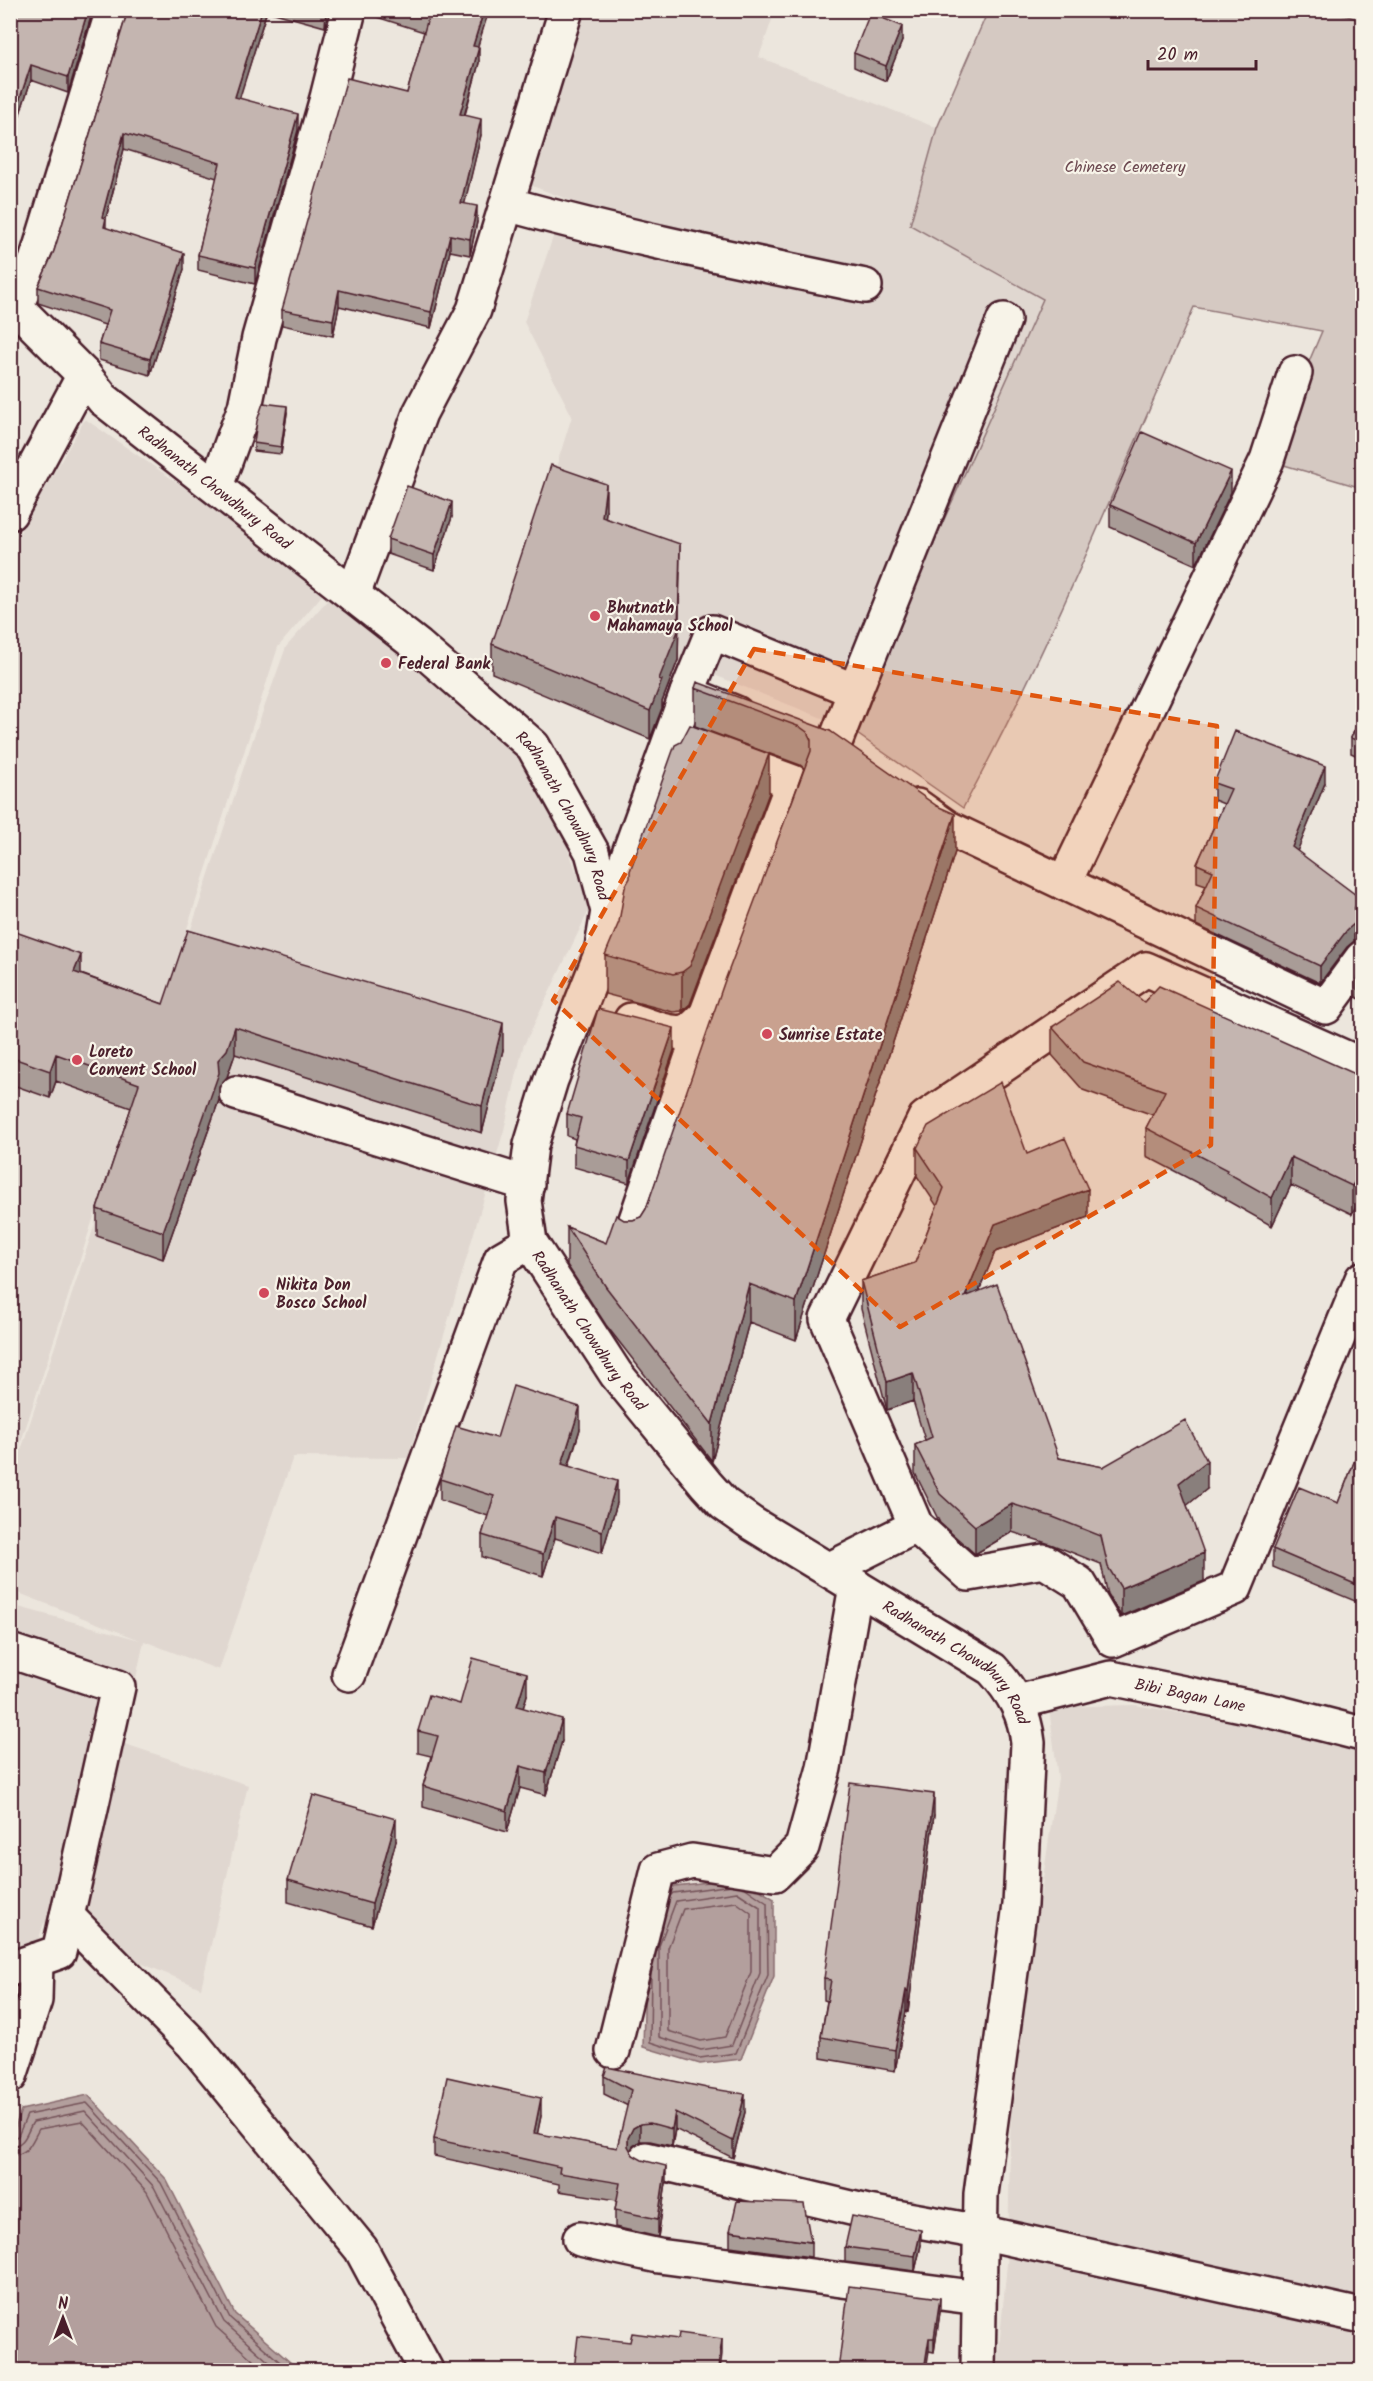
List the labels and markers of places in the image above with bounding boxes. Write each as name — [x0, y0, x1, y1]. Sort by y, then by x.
place label: Bhutnath Mahamaya School — [607, 596, 734, 639]
marker: Bhutnath Mahamaya School — [588, 609, 602, 623]
place label: Federal Bank — [398, 652, 491, 677]
marker: Federal Bank — [379, 656, 393, 670]
place label: Sunrise Estate — [779, 1023, 883, 1048]
marker: Sunrise Estate — [760, 1027, 774, 1041]
place label: Loreto Convent School — [89, 1040, 197, 1083]
marker: Loreto Convent School — [70, 1053, 84, 1067]
place label: Nikita Don Bosco School — [276, 1273, 367, 1316]
marker: Nikita Don Bosco School — [257, 1286, 271, 1300]

